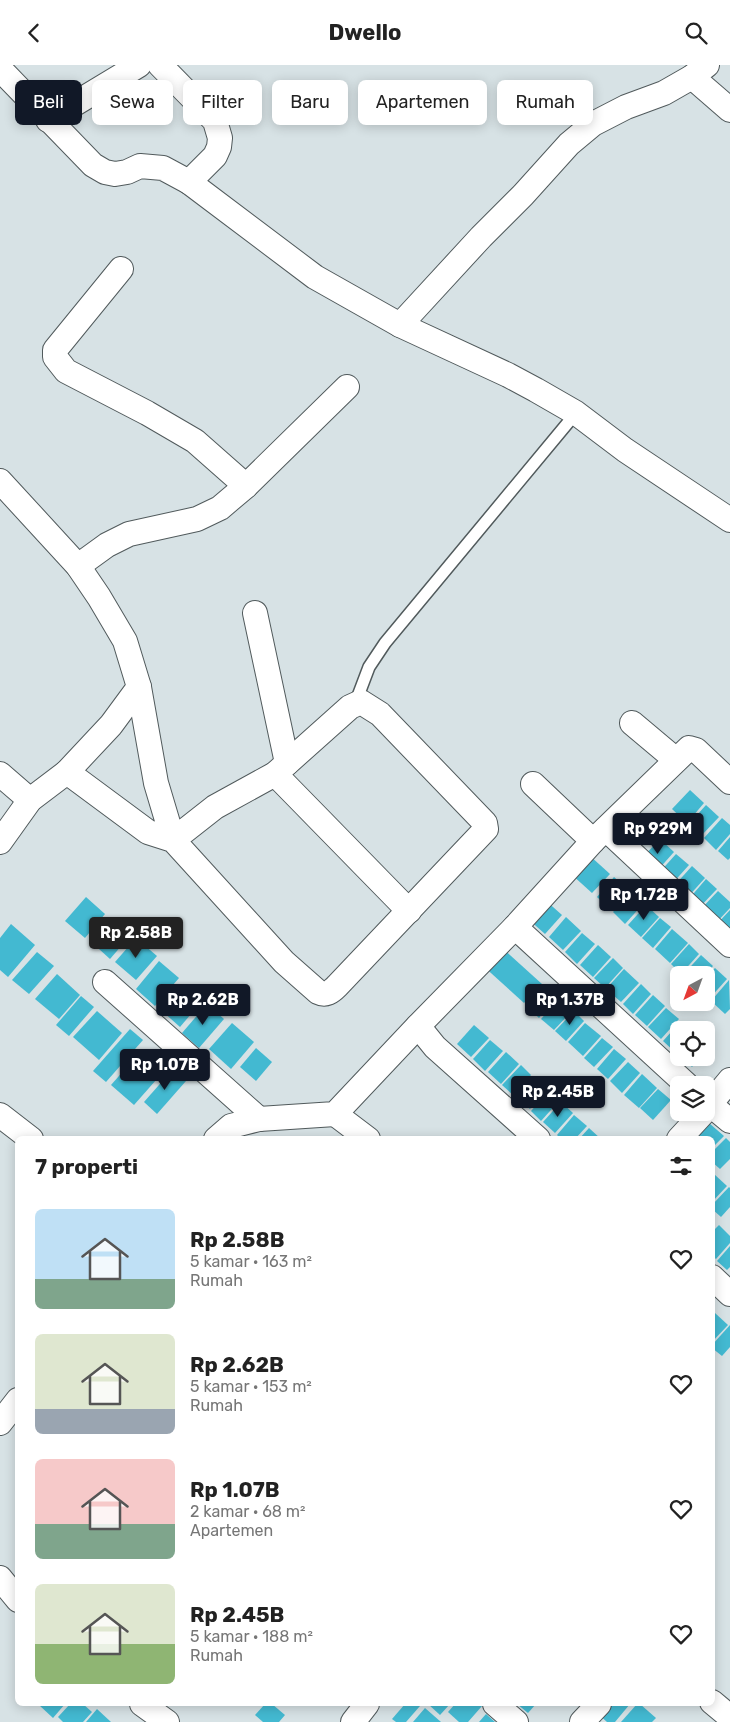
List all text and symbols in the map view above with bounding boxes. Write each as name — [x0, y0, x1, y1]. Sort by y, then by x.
icon: back — [20, 19, 48, 47]
text: Dwello — [329, 19, 401, 46]
icon: search — [682, 19, 710, 47]
chip: Beli — [15, 80, 82, 125]
chip: Sewa — [92, 80, 173, 125]
chip: Filter — [183, 80, 262, 125]
chip: Baru — [272, 80, 348, 125]
chip: Apartemen — [358, 80, 487, 125]
chip: Rumah — [497, 80, 593, 125]
pin: Rp 929M — [612, 813, 704, 855]
text: Rp 929M — [624, 819, 692, 838]
pin: Rp 1.72B — [592, 879, 696, 921]
text: Rp 1.72B — [610, 885, 678, 904]
pin: Rp 2.58B — [84, 917, 188, 959]
text: Rp 2.58B — [100, 923, 172, 942]
north arrow — [670, 966, 715, 1011]
map controls — [670, 966, 715, 1121]
pin: Rp 2.62B — [151, 983, 255, 1026]
pin: Rp 1.37B — [518, 983, 622, 1026]
text: Rp 2.62B — [167, 990, 239, 1009]
text: Rp 1.37B — [536, 990, 604, 1009]
button: locate — [670, 1021, 715, 1066]
pin: Rp 1.07B — [113, 1049, 217, 1091]
text: Rp 1.07B — [131, 1055, 199, 1074]
pin: Rp 2.45B — [506, 1075, 610, 1118]
button: layers — [670, 1076, 715, 1121]
text: Rp 2.45B — [522, 1082, 594, 1101]
icon: filters — [667, 1152, 695, 1180]
text: 7 properti — [35, 1154, 138, 1179]
text: Rp 2.58B — [190, 1227, 284, 1252]
icon: home — [75, 1229, 135, 1289]
icon: heart — [667, 1245, 695, 1273]
text: 5 kamar · 163 m² — [190, 1252, 312, 1271]
text: Rumah — [190, 1271, 243, 1290]
text: Rp 2.62B — [190, 1352, 284, 1377]
icon: home — [75, 1354, 135, 1414]
icon: heart — [667, 1370, 695, 1398]
text: 5 kamar · 153 m² — [190, 1377, 312, 1396]
text: Rumah — [190, 1396, 243, 1415]
text: Rp 1.07B — [190, 1477, 280, 1502]
icon: home — [75, 1479, 135, 1539]
icon: heart — [667, 1495, 695, 1523]
text: 2 kamar · 68 m² — [190, 1502, 306, 1521]
text: Apartemen — [190, 1521, 273, 1540]
text: Rp 2.45B — [190, 1602, 284, 1627]
icon: home — [75, 1604, 135, 1664]
icon: heart — [667, 1620, 695, 1648]
text: 5 kamar · 188 m² — [190, 1627, 313, 1646]
text: Rumah — [190, 1646, 243, 1665]

